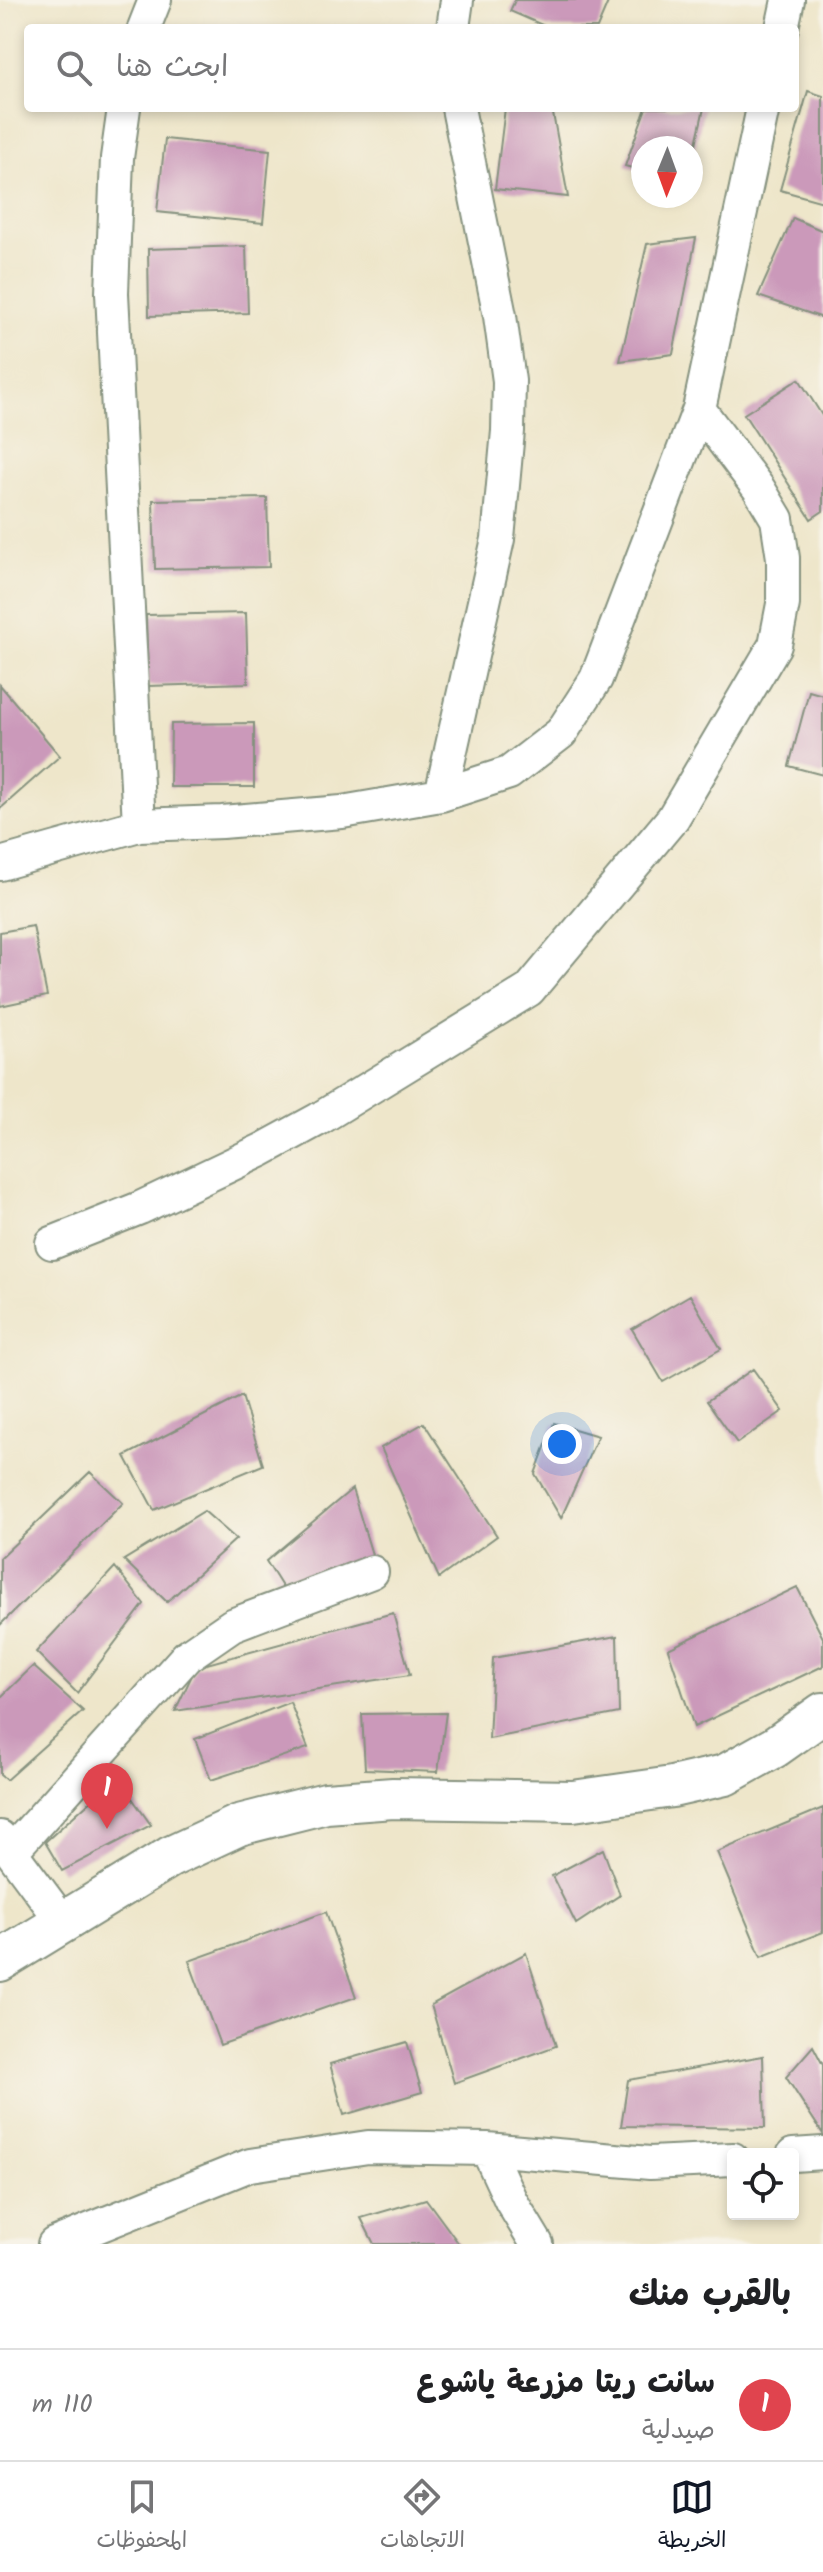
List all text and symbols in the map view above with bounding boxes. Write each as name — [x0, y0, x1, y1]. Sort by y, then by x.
search box — [24, 24, 799, 112]
text: ابحث هنا — [116, 44, 228, 92]
icon: search — [52, 46, 96, 90]
north arrow — [631, 136, 703, 208]
your location — [542, 1424, 582, 1464]
pin: 1 — [81, 1763, 133, 1829]
map controls — [727, 2148, 799, 2220]
button: locate — [727, 2148, 799, 2220]
text: بالقرب منك — [629, 2269, 791, 2323]
text: سانت ريتا مزرعة ياشوع — [417, 2360, 715, 2408]
text: 110 m — [32, 2384, 92, 2426]
text: 1 — [761, 2384, 769, 2426]
text: صيدلية — [642, 2410, 715, 2452]
tab: المحفوظات — [96, 2475, 187, 2559]
tab: الاتجاهات — [380, 2475, 465, 2559]
tab: الخريطة — [658, 2475, 727, 2559]

